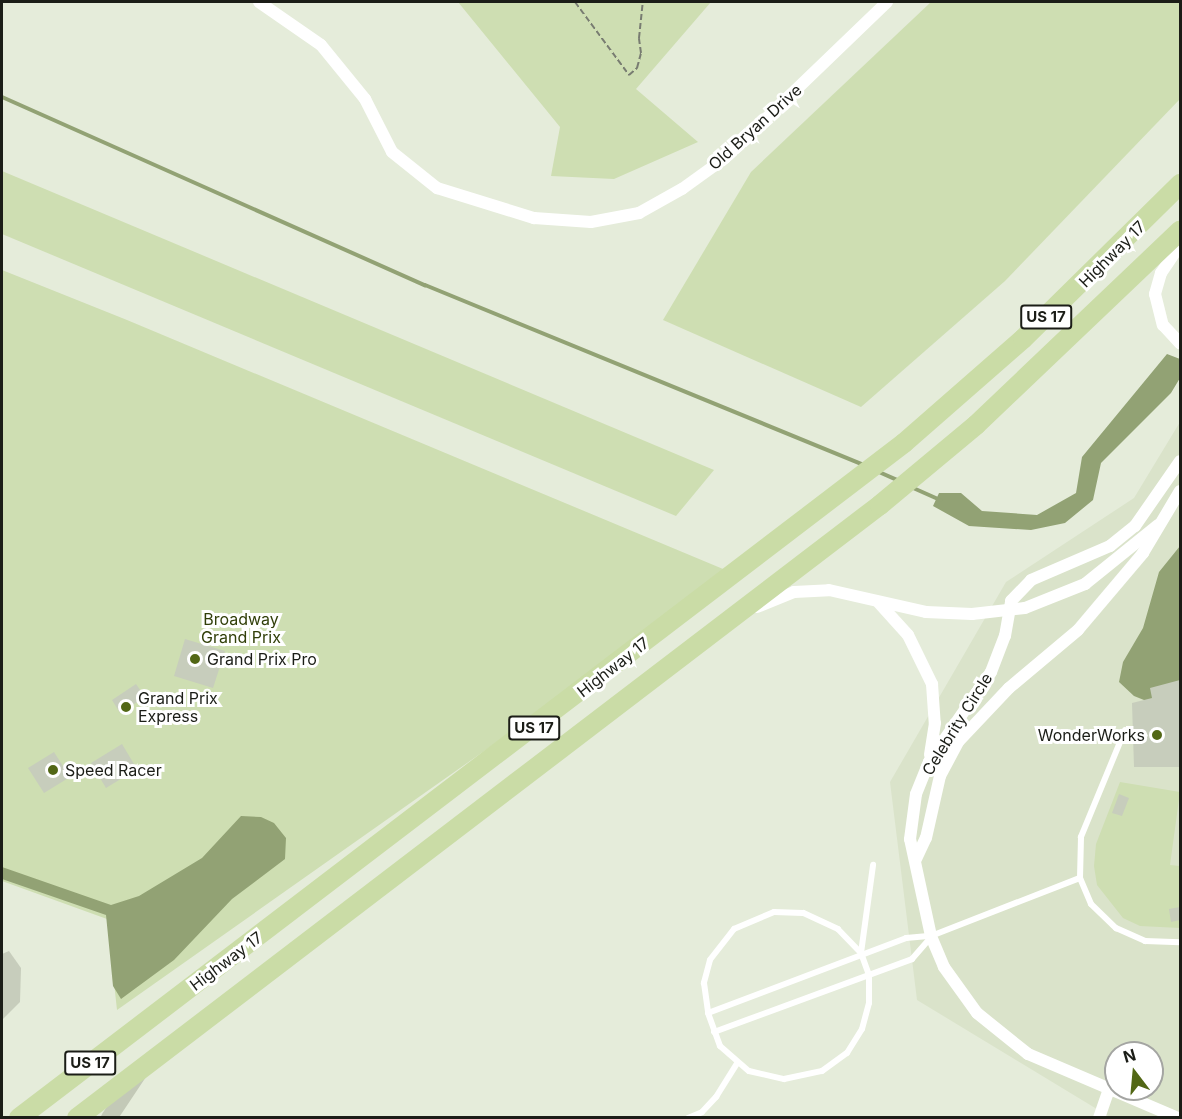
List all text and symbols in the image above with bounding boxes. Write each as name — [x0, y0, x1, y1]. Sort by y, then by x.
street label: Old Bryan Drive — [704, 80, 806, 174]
street label: Highway 17 — [1075, 217, 1149, 291]
road number: US 17 — [1019, 305, 1073, 329]
park label: Broadway Grand Prix — [201, 609, 281, 647]
street label: Highway 17 — [573, 633, 653, 701]
place label: Grand Prix Pro — [207, 649, 317, 669]
marker: Grand Prix Pro — [188, 652, 202, 666]
street label: Celebrity Circle — [918, 669, 996, 779]
place label: Grand Prix Express — [138, 688, 218, 726]
marker: Grand Prix Express — [119, 700, 133, 714]
road number: US 17 — [507, 716, 561, 740]
place label: WonderWorks — [1038, 725, 1145, 745]
marker: WonderWorks — [1150, 728, 1164, 742]
place label: Speed Racer — [65, 760, 162, 780]
marker: Speed Racer — [46, 763, 60, 777]
street label: Highway 17 — [186, 927, 266, 995]
north arrow — [1104, 1041, 1164, 1101]
text: N — [1121, 1044, 1138, 1067]
road number: US 17 — [63, 1051, 117, 1075]

